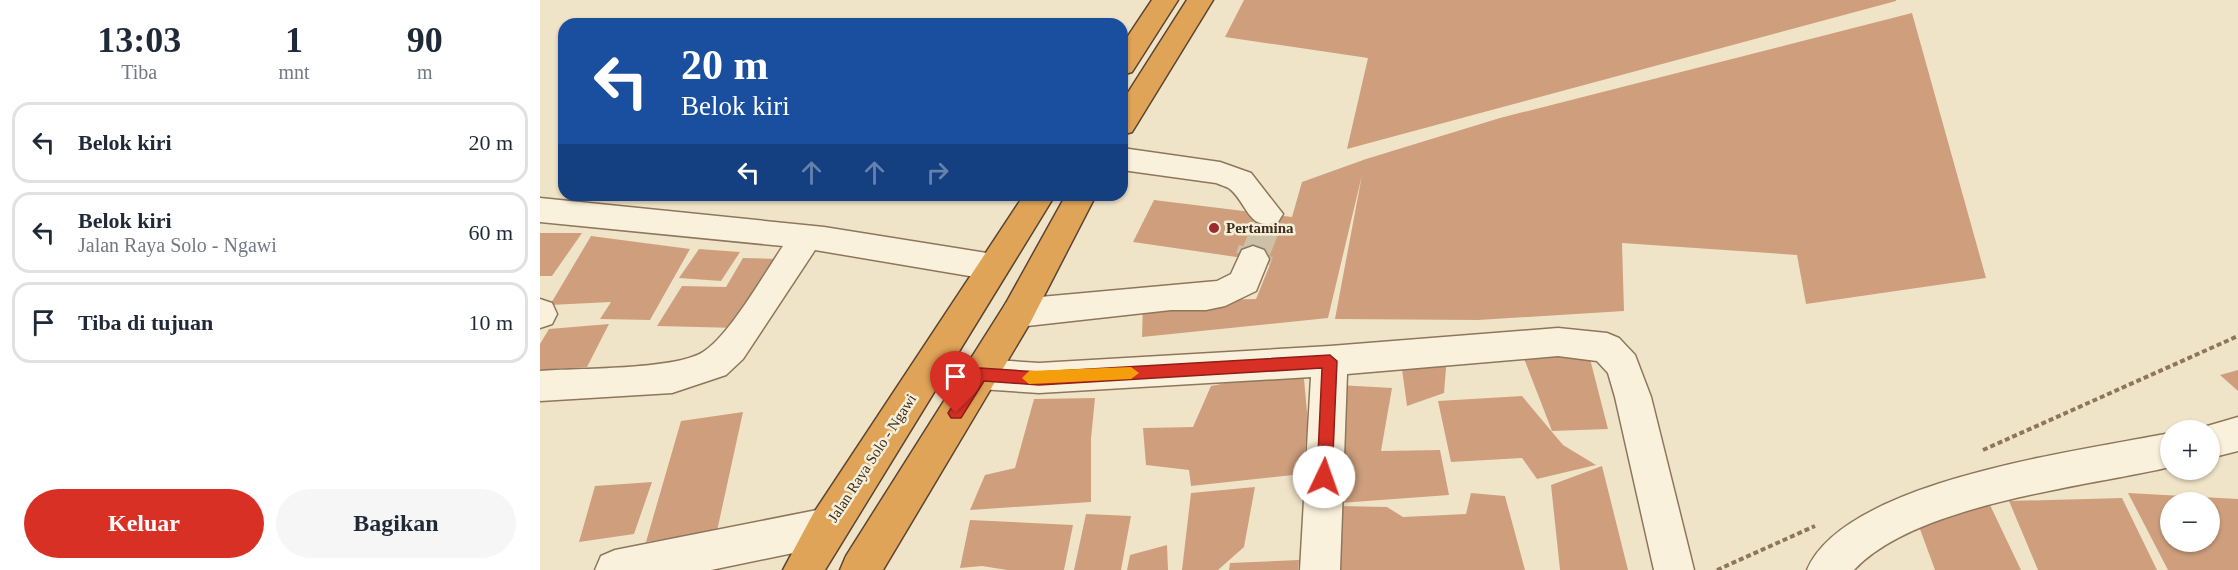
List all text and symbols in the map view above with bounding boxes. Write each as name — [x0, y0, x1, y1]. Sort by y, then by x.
text: 13:03 — [97, 20, 181, 60]
text: 1 — [285, 20, 303, 60]
text: 90 — [407, 20, 443, 60]
icon: left — [582, 42, 660, 120]
text: 20 m — [681, 42, 769, 88]
text: Tiba — [121, 61, 157, 83]
text: mnt — [278, 61, 310, 83]
text: m — [417, 61, 433, 83]
text: Belok kiri — [681, 91, 790, 121]
icon: left — [27, 126, 60, 159]
text: Belok kiri — [78, 130, 172, 155]
text: 20 m — [468, 130, 513, 155]
icon: left — [732, 156, 765, 189]
icon: ahead — [795, 156, 828, 189]
icon: ahead — [858, 156, 891, 189]
icon: right — [921, 156, 954, 189]
text: Belok kiri — [78, 208, 172, 233]
icon: left — [27, 216, 60, 249]
text: 60 m — [468, 220, 513, 245]
place label: Pertamina — [1226, 220, 1294, 236]
marker: Pertamina — [1207, 221, 1221, 235]
text: Jalan Raya Solo - Ngawi — [78, 234, 277, 256]
icon: arrive — [27, 306, 60, 339]
text: Tiba di tujuan — [78, 310, 213, 335]
text: 10 m — [468, 310, 513, 335]
pin — [930, 351, 981, 413]
icon: arrive — [939, 360, 972, 393]
street label: Jalan Raya Solo - Ngawi — [825, 391, 919, 525]
map controls — [2160, 420, 2220, 552]
button: + — [2160, 420, 2220, 480]
position arrow — [1292, 445, 1356, 509]
button: Keluar — [24, 489, 264, 558]
button: Bagikan — [276, 489, 516, 558]
button: − — [2160, 492, 2220, 552]

